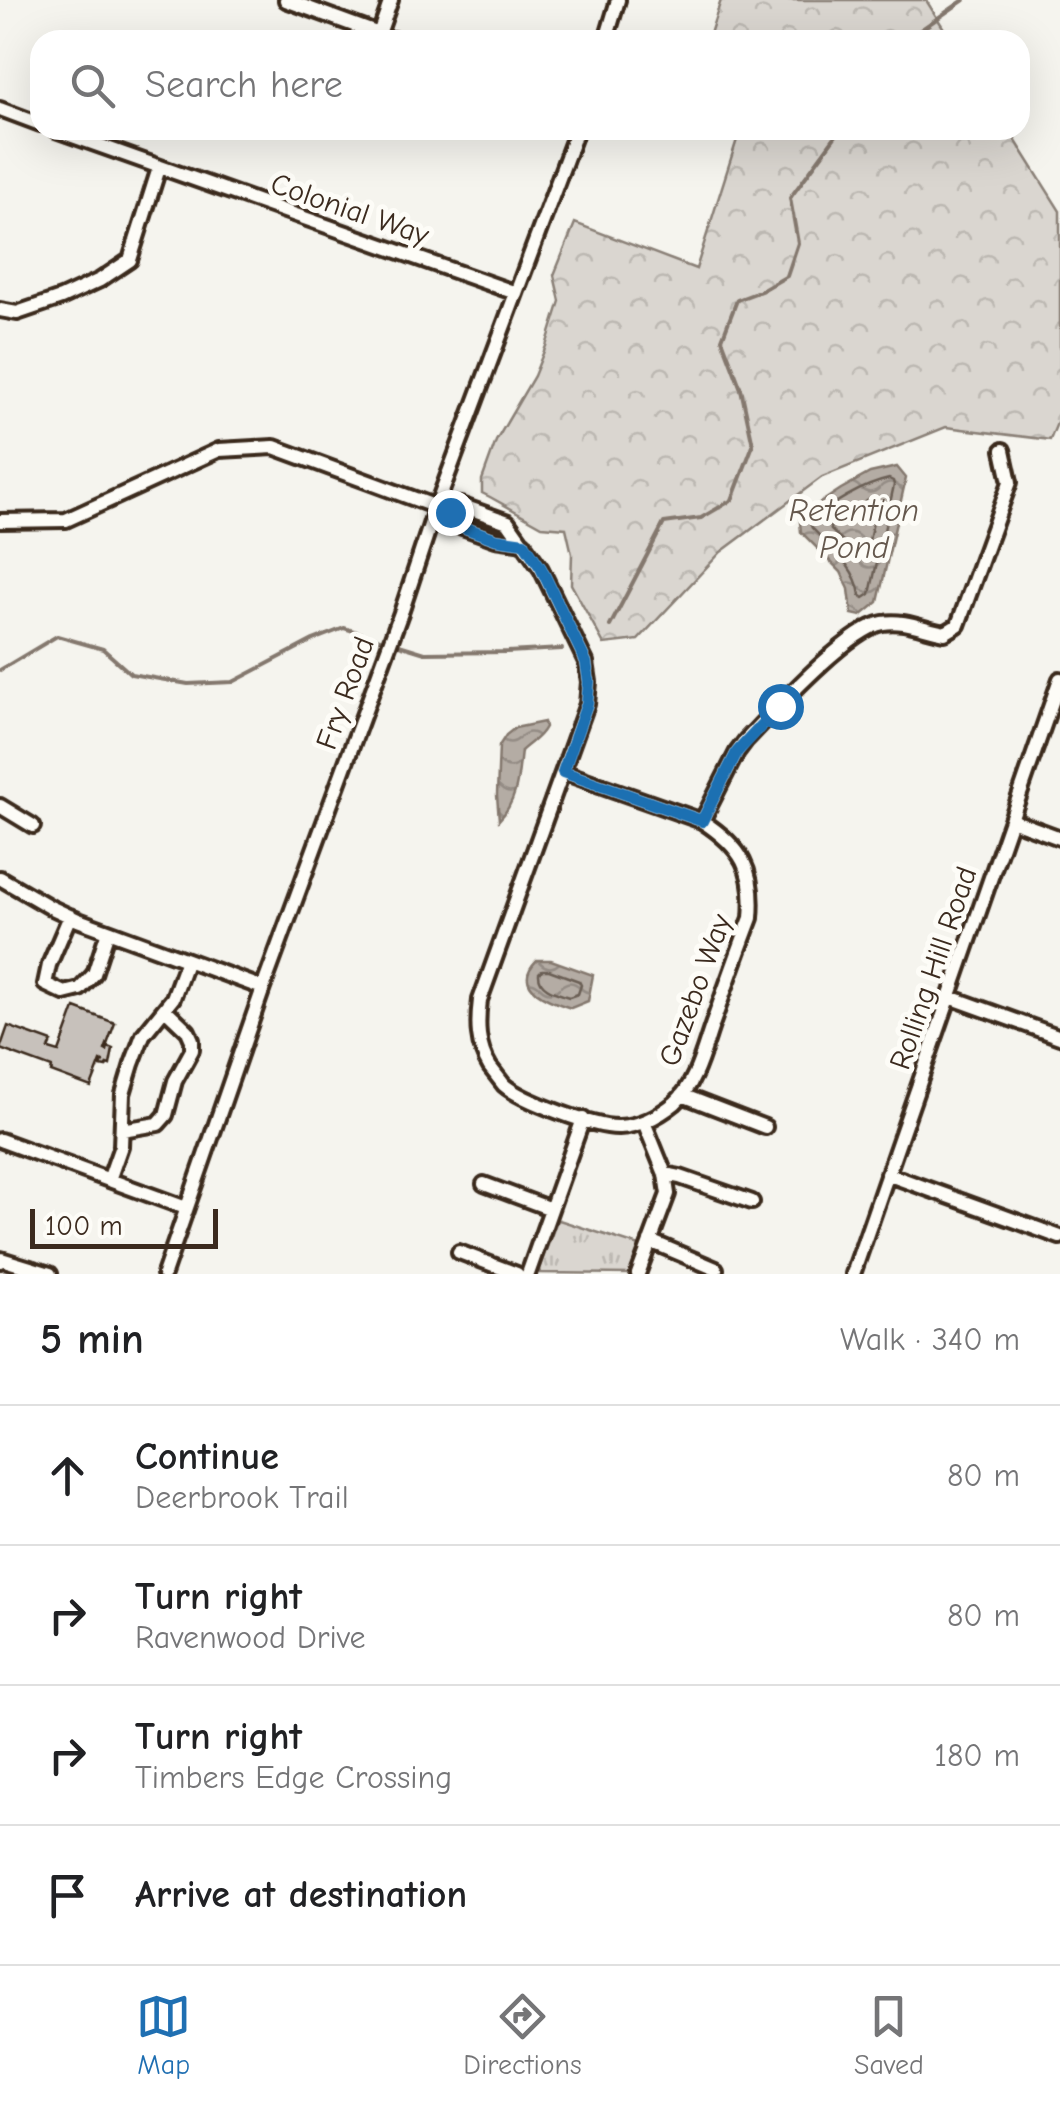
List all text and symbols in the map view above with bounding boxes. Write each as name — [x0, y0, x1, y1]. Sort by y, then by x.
search box — [30, 30, 1030, 140]
icon: search — [65, 58, 120, 113]
text: Search here — [145, 63, 343, 107]
street label: Colonial Way — [266, 166, 434, 253]
route end — [428, 490, 474, 536]
water label: Retention Pond — [789, 492, 919, 566]
street label: Fry Road — [309, 632, 382, 754]
route start — [758, 684, 804, 730]
street label: Rolling Hill Road — [882, 862, 985, 1074]
street label: Gazebo Way — [652, 909, 739, 1071]
scale bar — [30, 1204, 218, 1248]
text: 100 m — [45, 1210, 123, 1242]
text: 5 min — [40, 1315, 144, 1364]
text: Walk · 340 m — [840, 1321, 1020, 1358]
text: Continue — [135, 1435, 279, 1479]
icon: ahead — [40, 1448, 95, 1503]
text: 80 m — [947, 1457, 1020, 1494]
text: Deerbrook Trail — [135, 1479, 349, 1516]
text: Turn right — [135, 1575, 302, 1619]
icon: right — [40, 1588, 95, 1643]
text: 80 m — [947, 1597, 1020, 1634]
text: Ravenwood Drive — [135, 1619, 366, 1656]
text: Turn right — [135, 1715, 302, 1759]
icon: right — [40, 1728, 95, 1783]
text: 180 m — [934, 1737, 1020, 1774]
text: Timbers Edge Crossing — [135, 1759, 452, 1796]
icon: arrive — [40, 1868, 95, 1923]
text: Arrive at destination — [135, 1873, 467, 1917]
tab: Map — [136, 1989, 191, 2081]
tab: Directions — [463, 1989, 582, 2081]
tab: Saved — [854, 1989, 924, 2081]

